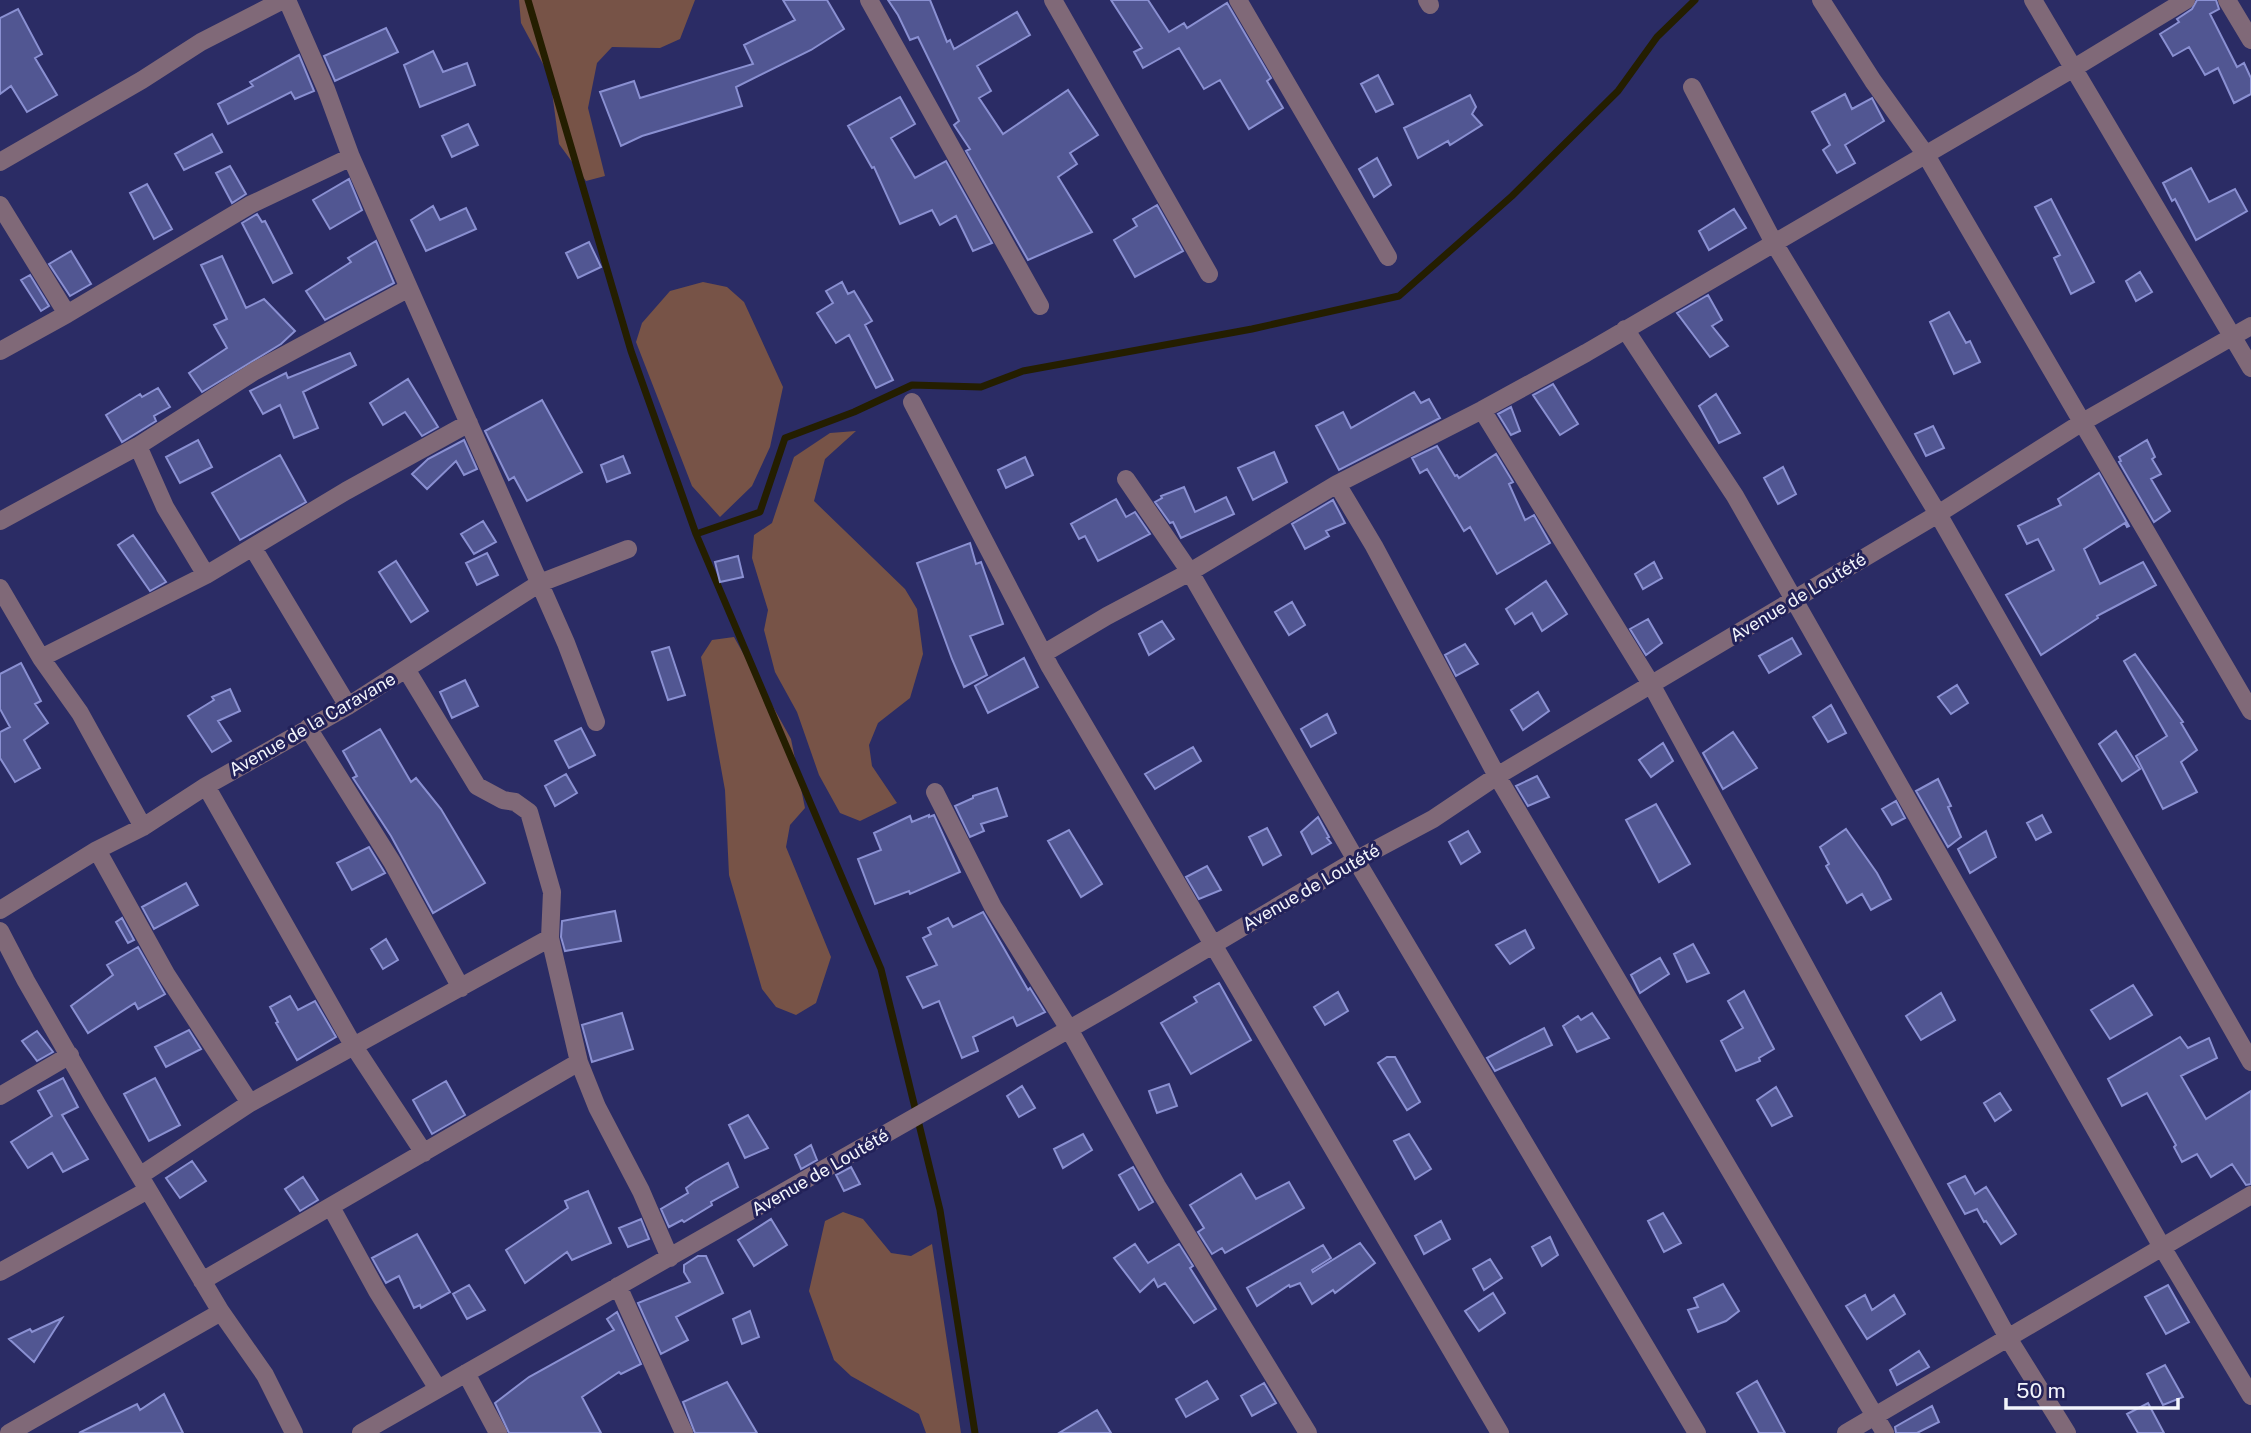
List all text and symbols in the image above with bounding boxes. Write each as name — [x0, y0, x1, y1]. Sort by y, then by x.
street label: Avenue de Loutété — [1726, 548, 1870, 646]
street label: Avenue de la Caravane — [225, 668, 399, 780]
street label: Avenue de Loutété — [1239, 839, 1383, 935]
street label: Avenue de Loutété — [748, 1124, 892, 1220]
scale bar — [2006, 1366, 2178, 1410]
text: 50 m — [2016, 1378, 2066, 1403]

